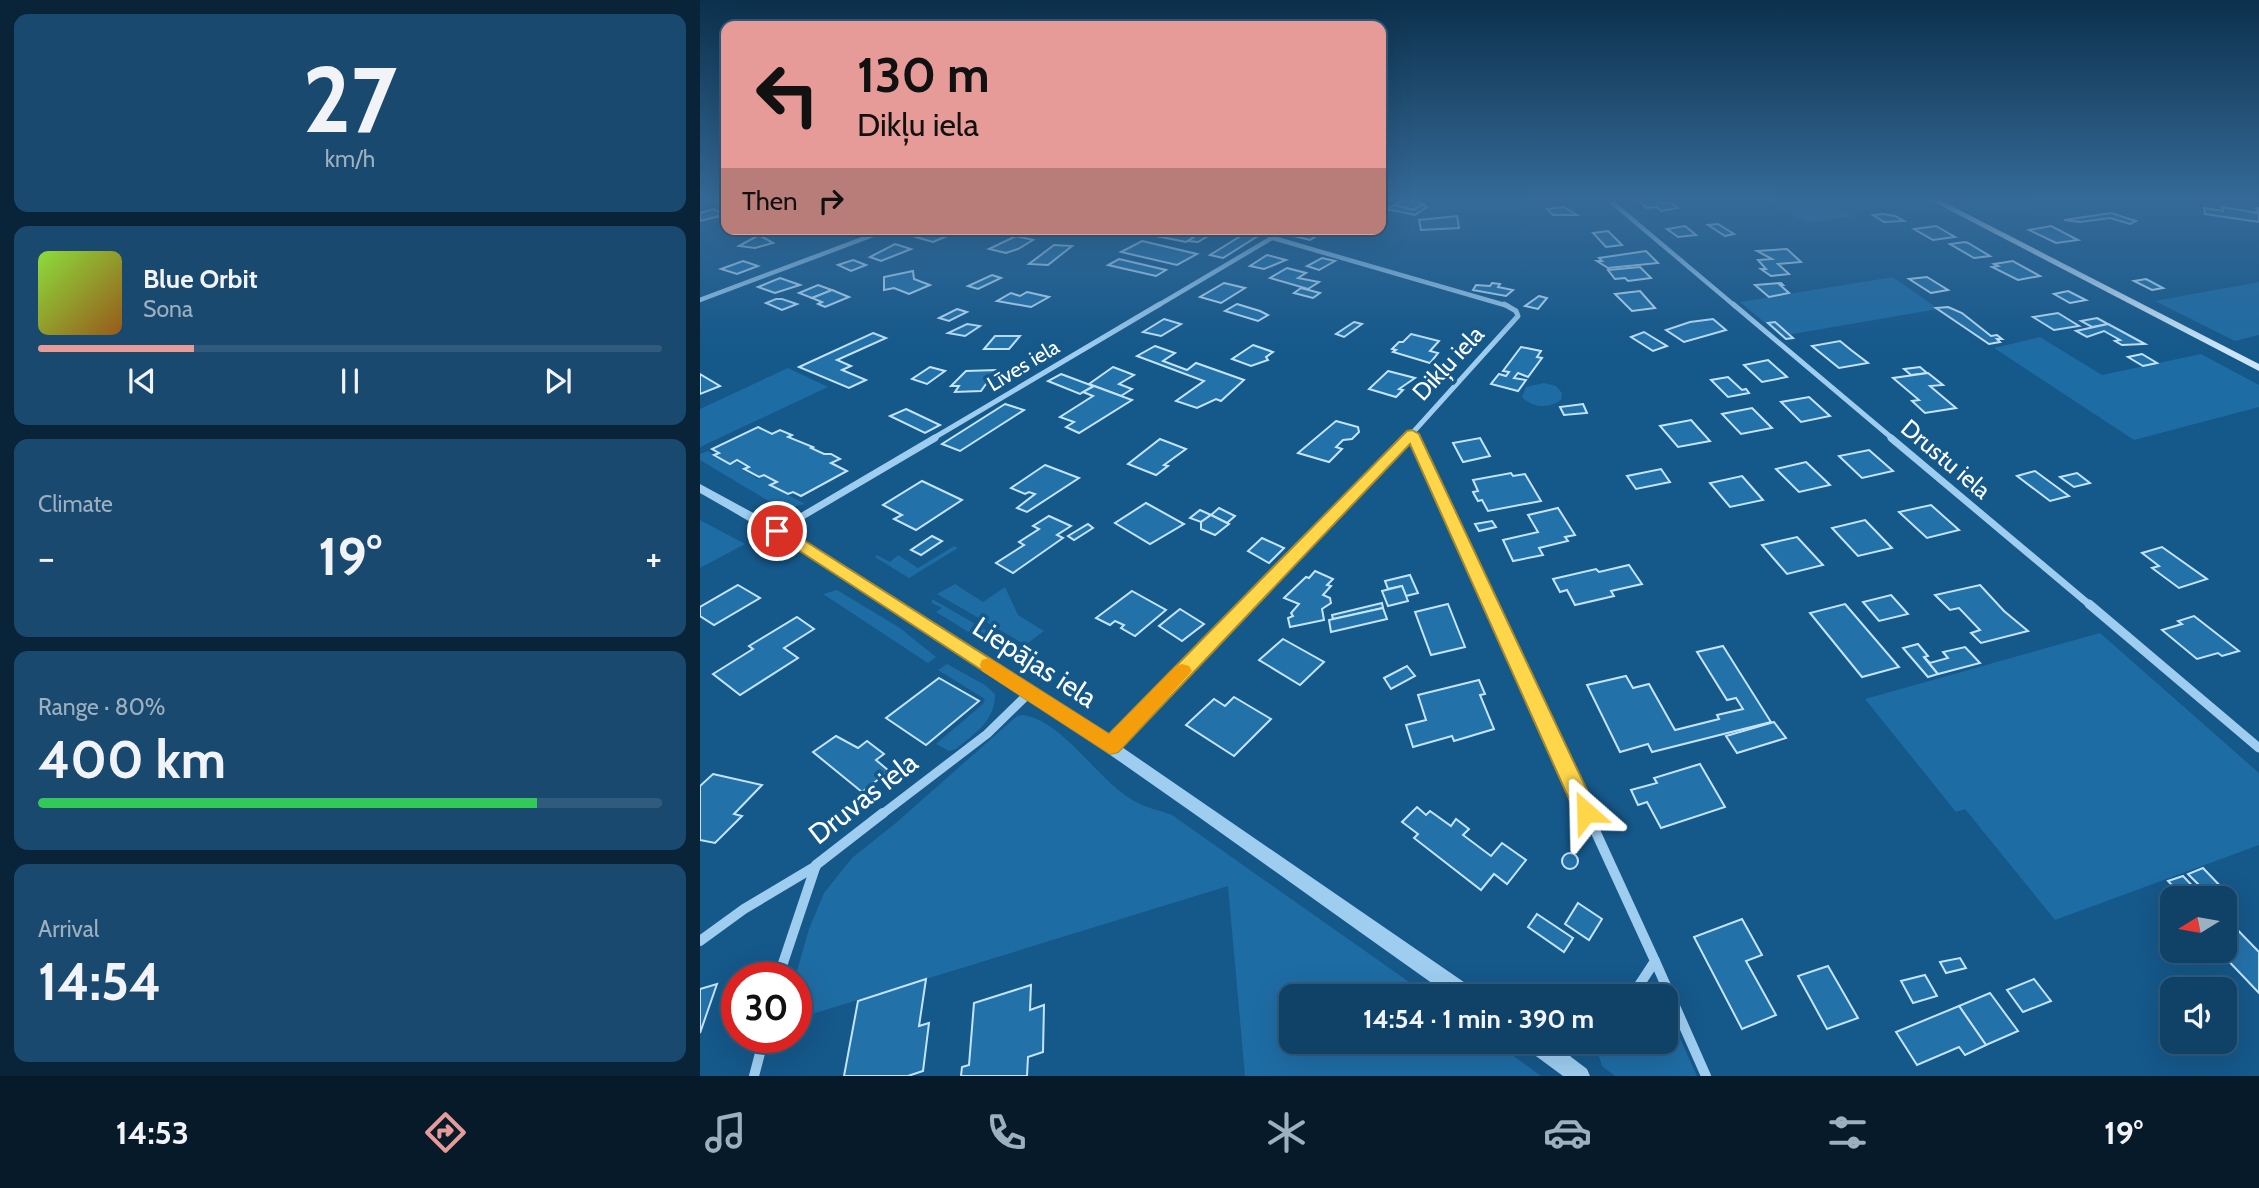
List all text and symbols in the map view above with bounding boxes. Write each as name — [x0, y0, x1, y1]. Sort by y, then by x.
text: 27 — [303, 44, 397, 155]
text: 130 m — [857, 45, 990, 104]
icon: left — [742, 49, 833, 140]
text: Dikļu iela — [857, 105, 979, 144]
text: km/h — [325, 145, 375, 173]
icon: right — [812, 182, 850, 220]
text: Then — [742, 185, 798, 217]
text: Blue Orbit — [143, 263, 258, 295]
text: Sona — [143, 295, 193, 323]
street label: Dikļu iela — [1406, 319, 1491, 407]
street label: Līves iela — [982, 334, 1064, 396]
icon: previous — [123, 362, 161, 400]
icon: pause — [331, 362, 369, 400]
icon: next — [539, 362, 577, 400]
street label: Drustu iela — [1895, 413, 1997, 505]
text: Climate — [38, 490, 113, 518]
pin — [747, 501, 807, 561]
icon: arrive — [758, 512, 796, 550]
text: 19° — [318, 525, 382, 588]
text: − — [38, 534, 55, 581]
text: + — [645, 534, 662, 581]
street label: Liepājas iela — [967, 609, 1104, 715]
text: Range · 80% — [38, 693, 165, 721]
text: 400 km — [38, 728, 226, 791]
street label: Druvas iela — [802, 745, 925, 851]
position arrow — [1549, 775, 1623, 849]
north arrow — [2160, 886, 2236, 962]
map controls — [2160, 886, 2237, 1054]
text: Arrival — [38, 915, 99, 943]
text: 14:54 — [38, 950, 161, 1013]
speed limit sign: 30 — [721, 962, 812, 1053]
button: sound — [2160, 977, 2237, 1054]
text: 14:54 · 1 min · 390 m — [1363, 1003, 1594, 1035]
icon: directions — [421, 1108, 470, 1157]
icon: music — [701, 1108, 750, 1157]
icon: phone — [982, 1108, 1031, 1157]
icon: climate — [1262, 1108, 1311, 1157]
icon: car — [1543, 1108, 1592, 1157]
icon: filters — [1823, 1108, 1872, 1157]
text: 14:53 — [116, 1113, 189, 1152]
text: 19° — [2104, 1113, 2143, 1152]

